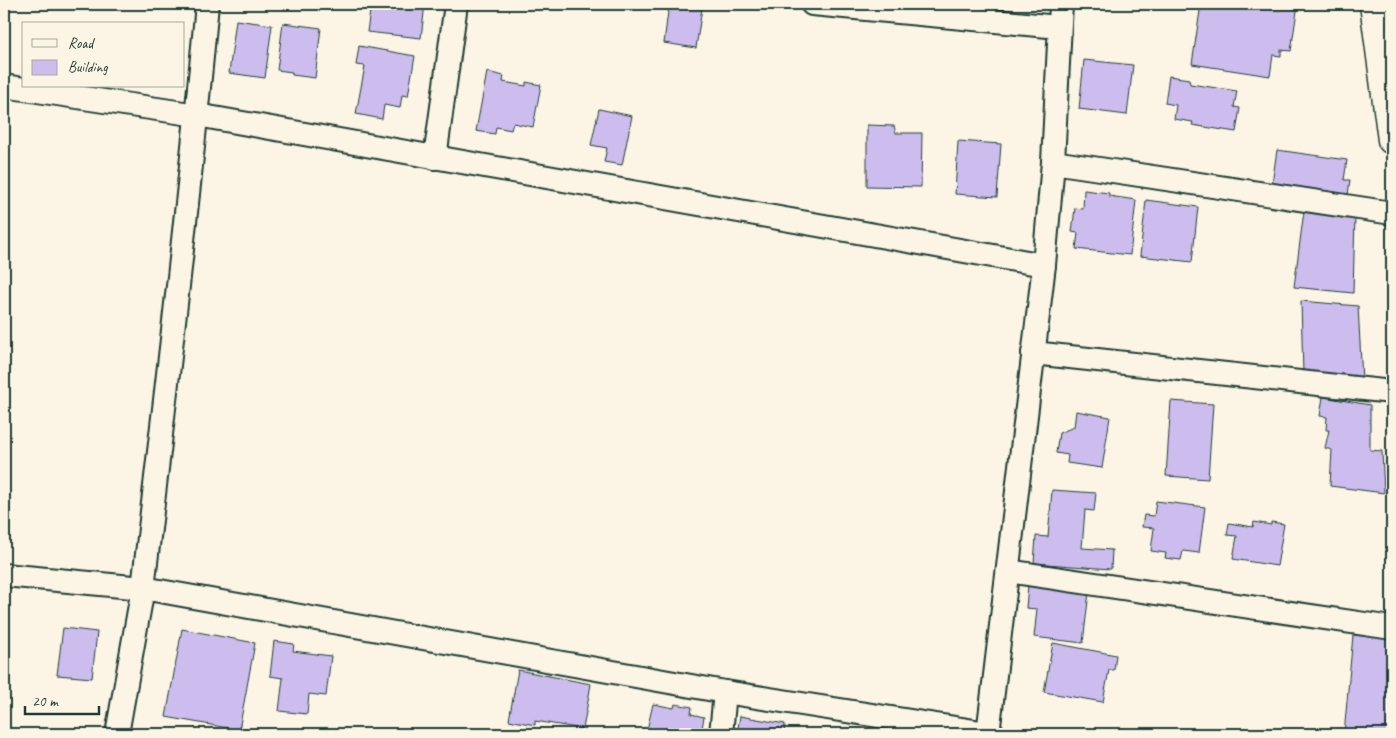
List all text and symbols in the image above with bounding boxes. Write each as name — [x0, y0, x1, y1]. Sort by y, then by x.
legend — [22, 22, 185, 88]
text: Road — [68, 34, 95, 53]
text: Building — [68, 58, 108, 77]
scale bar — [25, 683, 99, 715]
text: 20 m — [32, 692, 59, 711]

